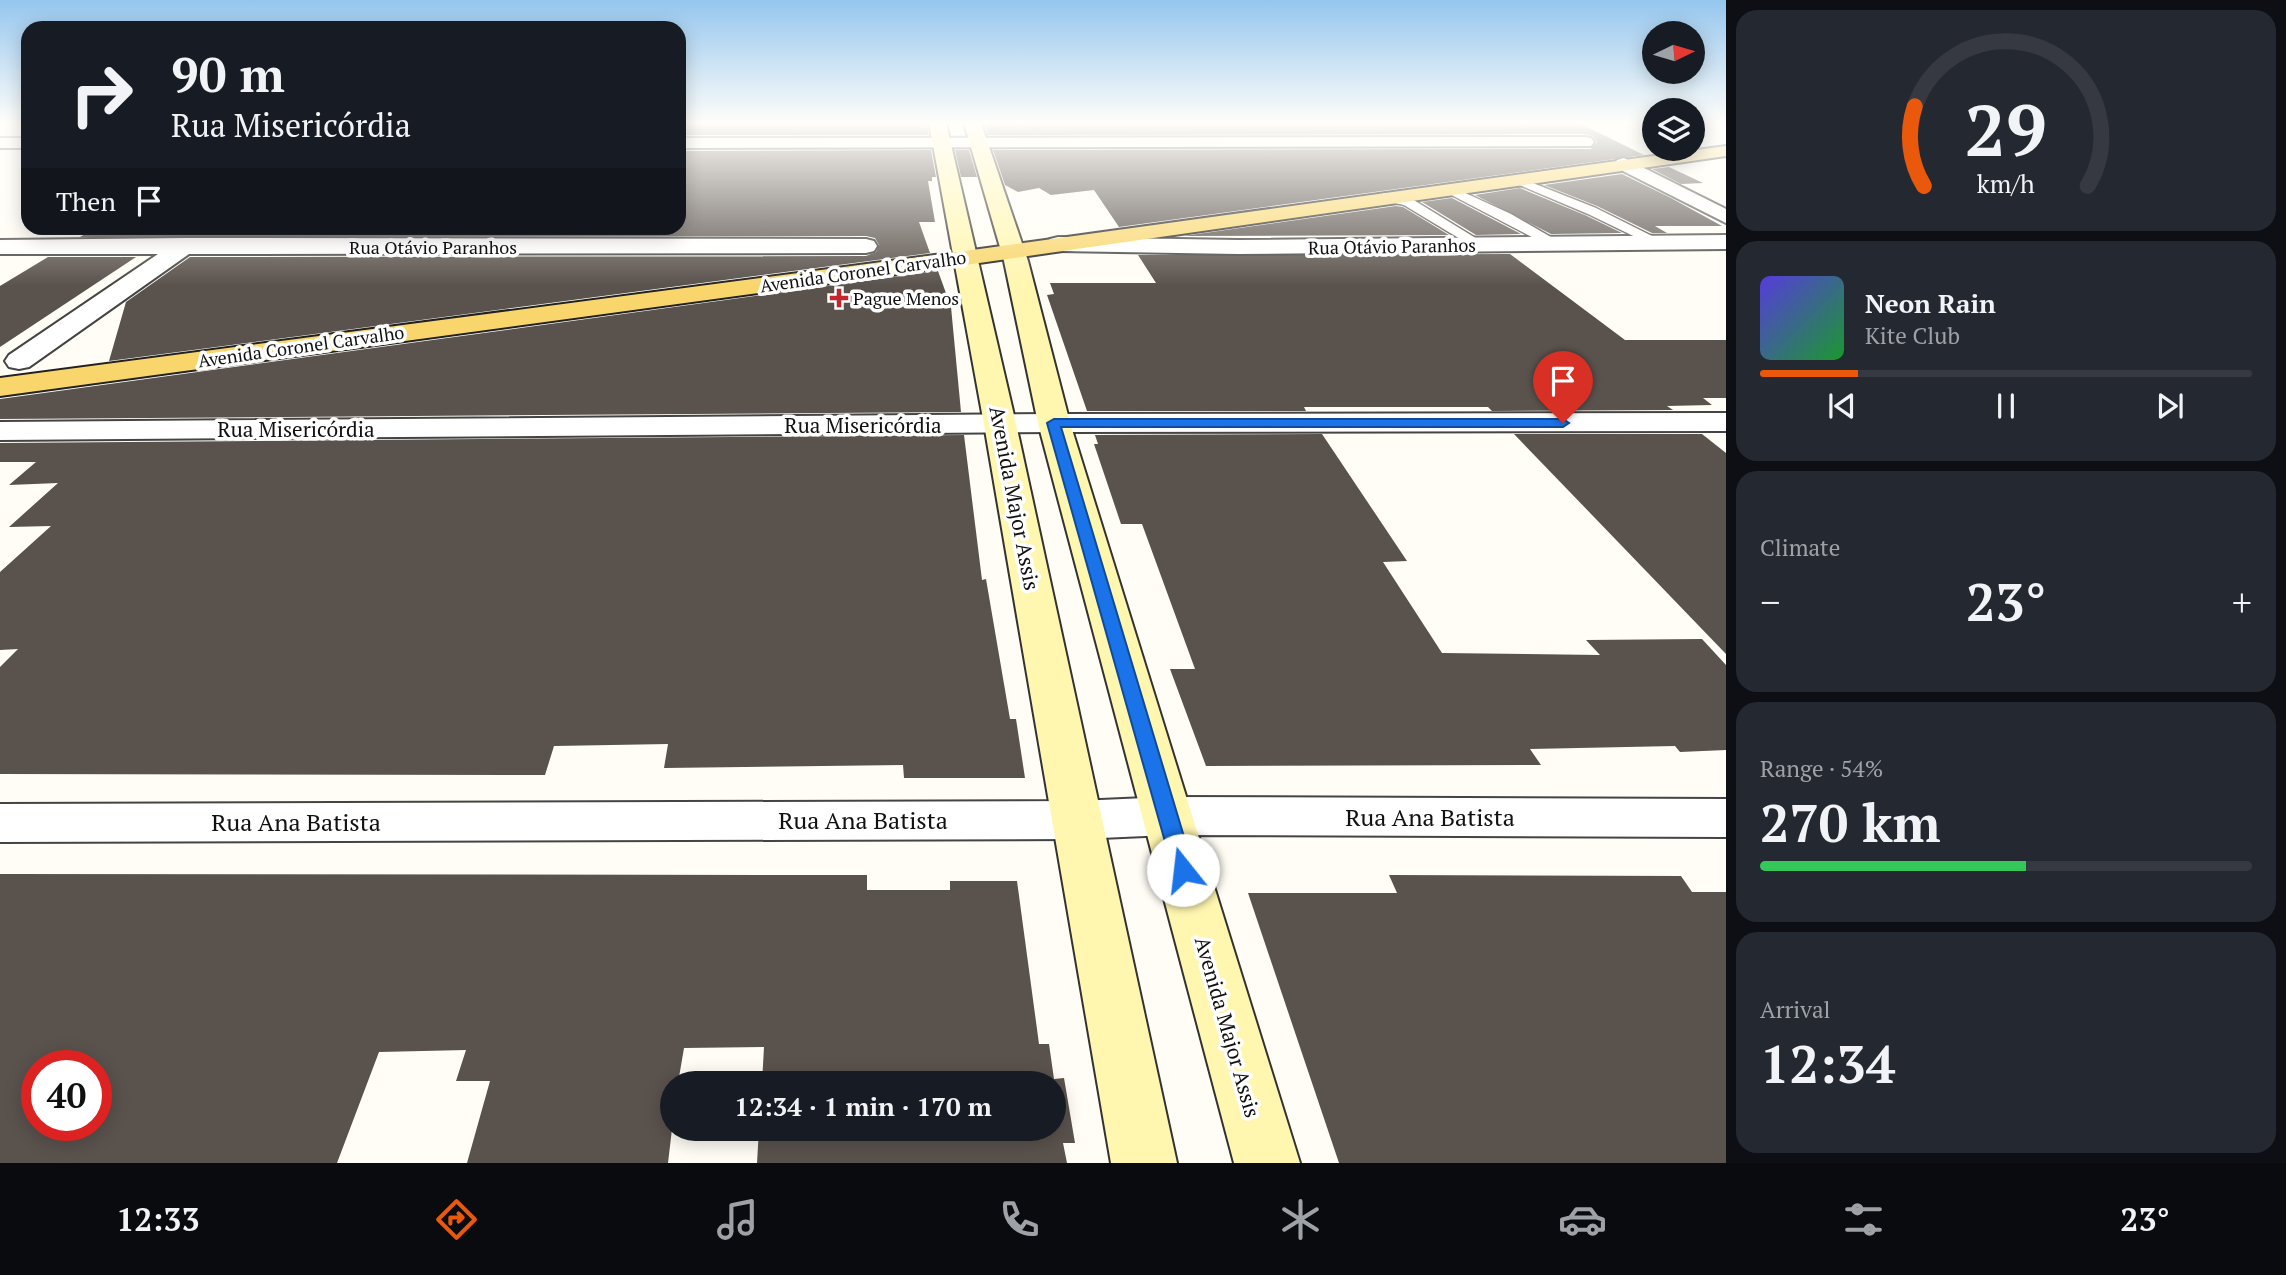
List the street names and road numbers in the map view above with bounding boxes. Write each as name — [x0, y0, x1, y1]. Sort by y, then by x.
street label: Rua Otávio Paranhos — [1308, 233, 1476, 259]
street label: Rua Otávio Paranhos — [349, 235, 517, 259]
street label: Avenida Coronel Carvalho — [758, 245, 968, 297]
street label: Avenida Coronel Carvalho — [196, 320, 406, 372]
street label: Avenida Major Assis — [983, 404, 1047, 592]
street label: Rua Misericórdia — [784, 411, 942, 439]
street label: Rua Misericórdia — [217, 415, 375, 443]
street label: Rua Ana Batista — [1345, 801, 1515, 833]
street label: Rua Ana Batista — [778, 804, 948, 836]
street label: Rua Ana Batista — [211, 806, 381, 838]
street label: Avenida Major Assis — [1189, 933, 1267, 1121]

